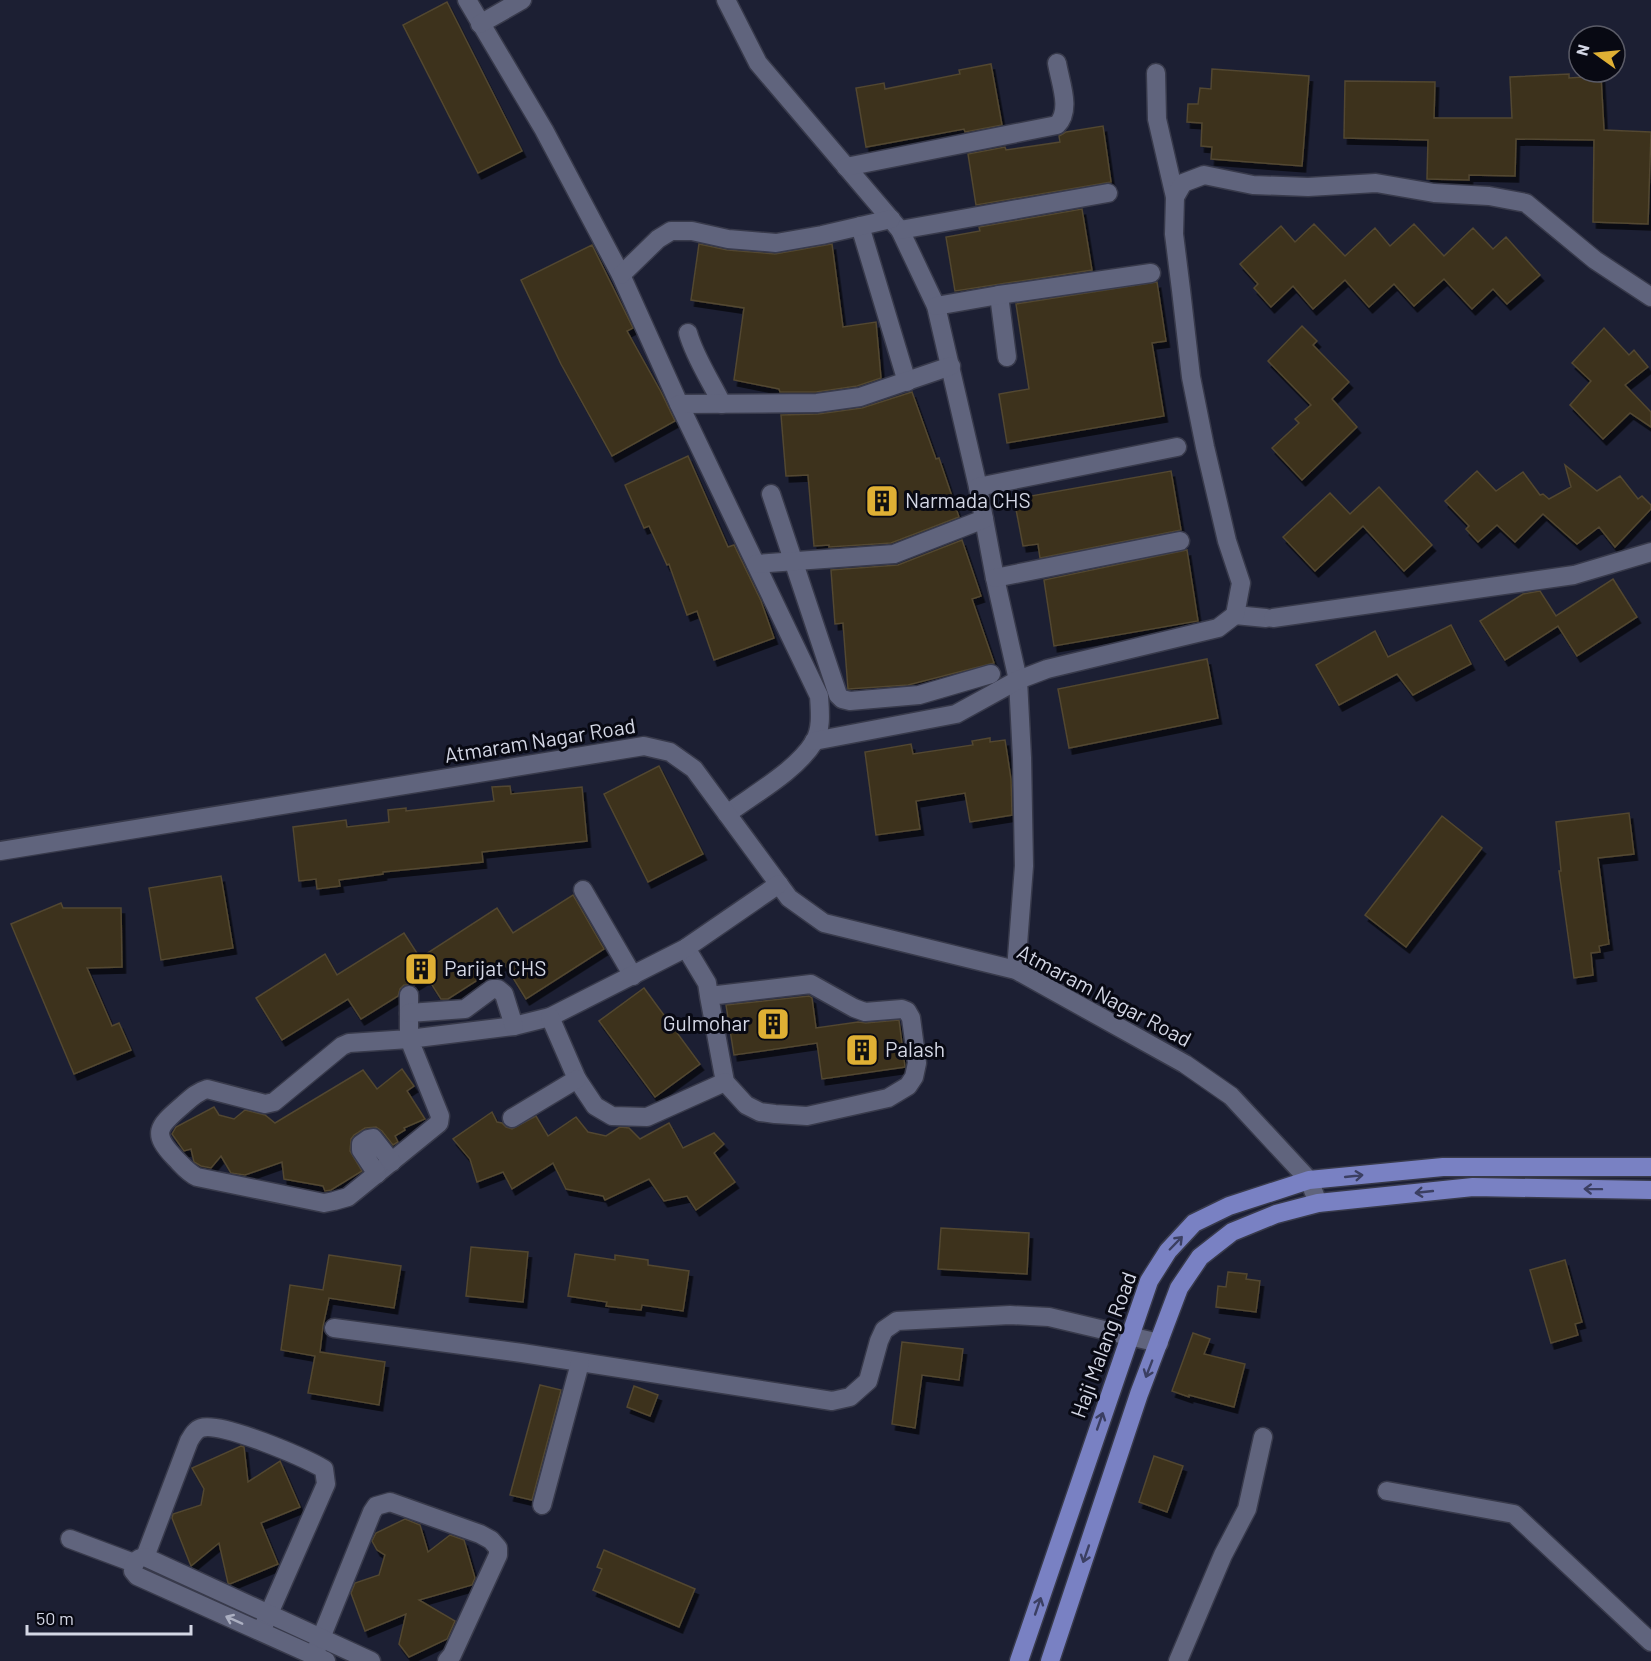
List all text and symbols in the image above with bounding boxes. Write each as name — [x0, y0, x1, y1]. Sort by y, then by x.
north arrow — [1567, 24, 1627, 84]
text: N — [1571, 42, 1593, 58]
building icon: Narmada CHS — [864, 483, 900, 519]
place label: Narmada CHS — [905, 487, 1031, 512]
street label: Atmaram Nagar Road — [442, 712, 637, 767]
street label: Atmaram Nagar Road — [1013, 938, 1196, 1051]
building icon: Parijat CHS — [403, 951, 439, 987]
place label: Parijat CHS — [444, 955, 546, 980]
building icon: Gulmohar — [755, 1006, 791, 1042]
place label: Gulmohar — [663, 1010, 750, 1035]
building icon: Palash — [844, 1032, 880, 1068]
place label: Palash — [885, 1036, 945, 1061]
one-way arrow — [1344, 1170, 1364, 1181]
one-way arrow — [1583, 1183, 1603, 1195]
one-way arrow — [1415, 1187, 1435, 1198]
one-way arrow — [1168, 1235, 1183, 1250]
street label: Haji Malang Road — [1065, 1268, 1141, 1421]
one-way arrow — [1142, 1359, 1153, 1378]
one-way arrow — [1096, 1412, 1107, 1431]
one-way arrow — [1079, 1544, 1090, 1563]
one-way arrow — [1033, 1597, 1044, 1616]
scale bar — [27, 1598, 190, 1636]
text: 50 m — [36, 1607, 74, 1629]
one-way arrow — [226, 1614, 244, 1625]

